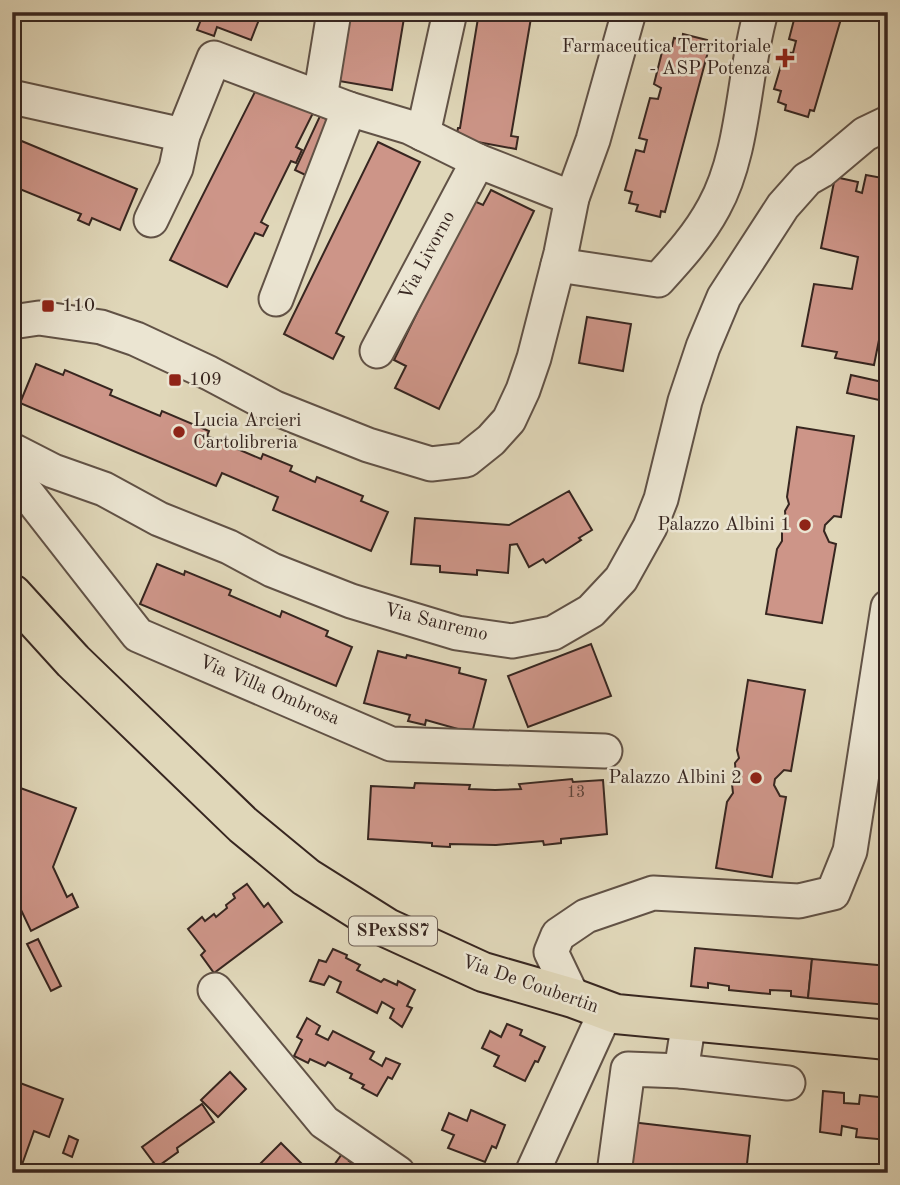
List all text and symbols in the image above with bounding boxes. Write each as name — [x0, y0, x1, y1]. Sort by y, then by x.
place label: Farmaceutica Territoriale - ASP Potenza — [562, 38, 772, 79]
marker: Farmaceutica Territoriale - ASP Potenza — [777, 50, 793, 66]
street label: Via Livorno — [397, 208, 459, 304]
place label: 110 — [62, 297, 95, 316]
marker: 110 — [40, 298, 56, 314]
place label: 109 — [189, 371, 222, 390]
marker: 109 — [167, 372, 183, 388]
place label: Lucia Arcieri Cartolibreria — [193, 412, 301, 453]
marker: Lucia Arcieri Cartolibreria — [171, 424, 187, 440]
place label: Palazzo Albini 1 — [657, 516, 791, 535]
marker: Palazzo Albini 1 — [797, 517, 813, 533]
street label: Via Sanremo — [382, 601, 490, 645]
street label: Via Villa Ombrosa — [196, 653, 343, 729]
place label: Palazzo Albini 2 — [608, 769, 742, 788]
marker: Palazzo Albini 2 — [748, 770, 764, 786]
house number: 13 — [567, 785, 585, 801]
road number: SPexSS7 — [349, 916, 437, 946]
street label: Via De Coubertin — [459, 953, 601, 1017]

